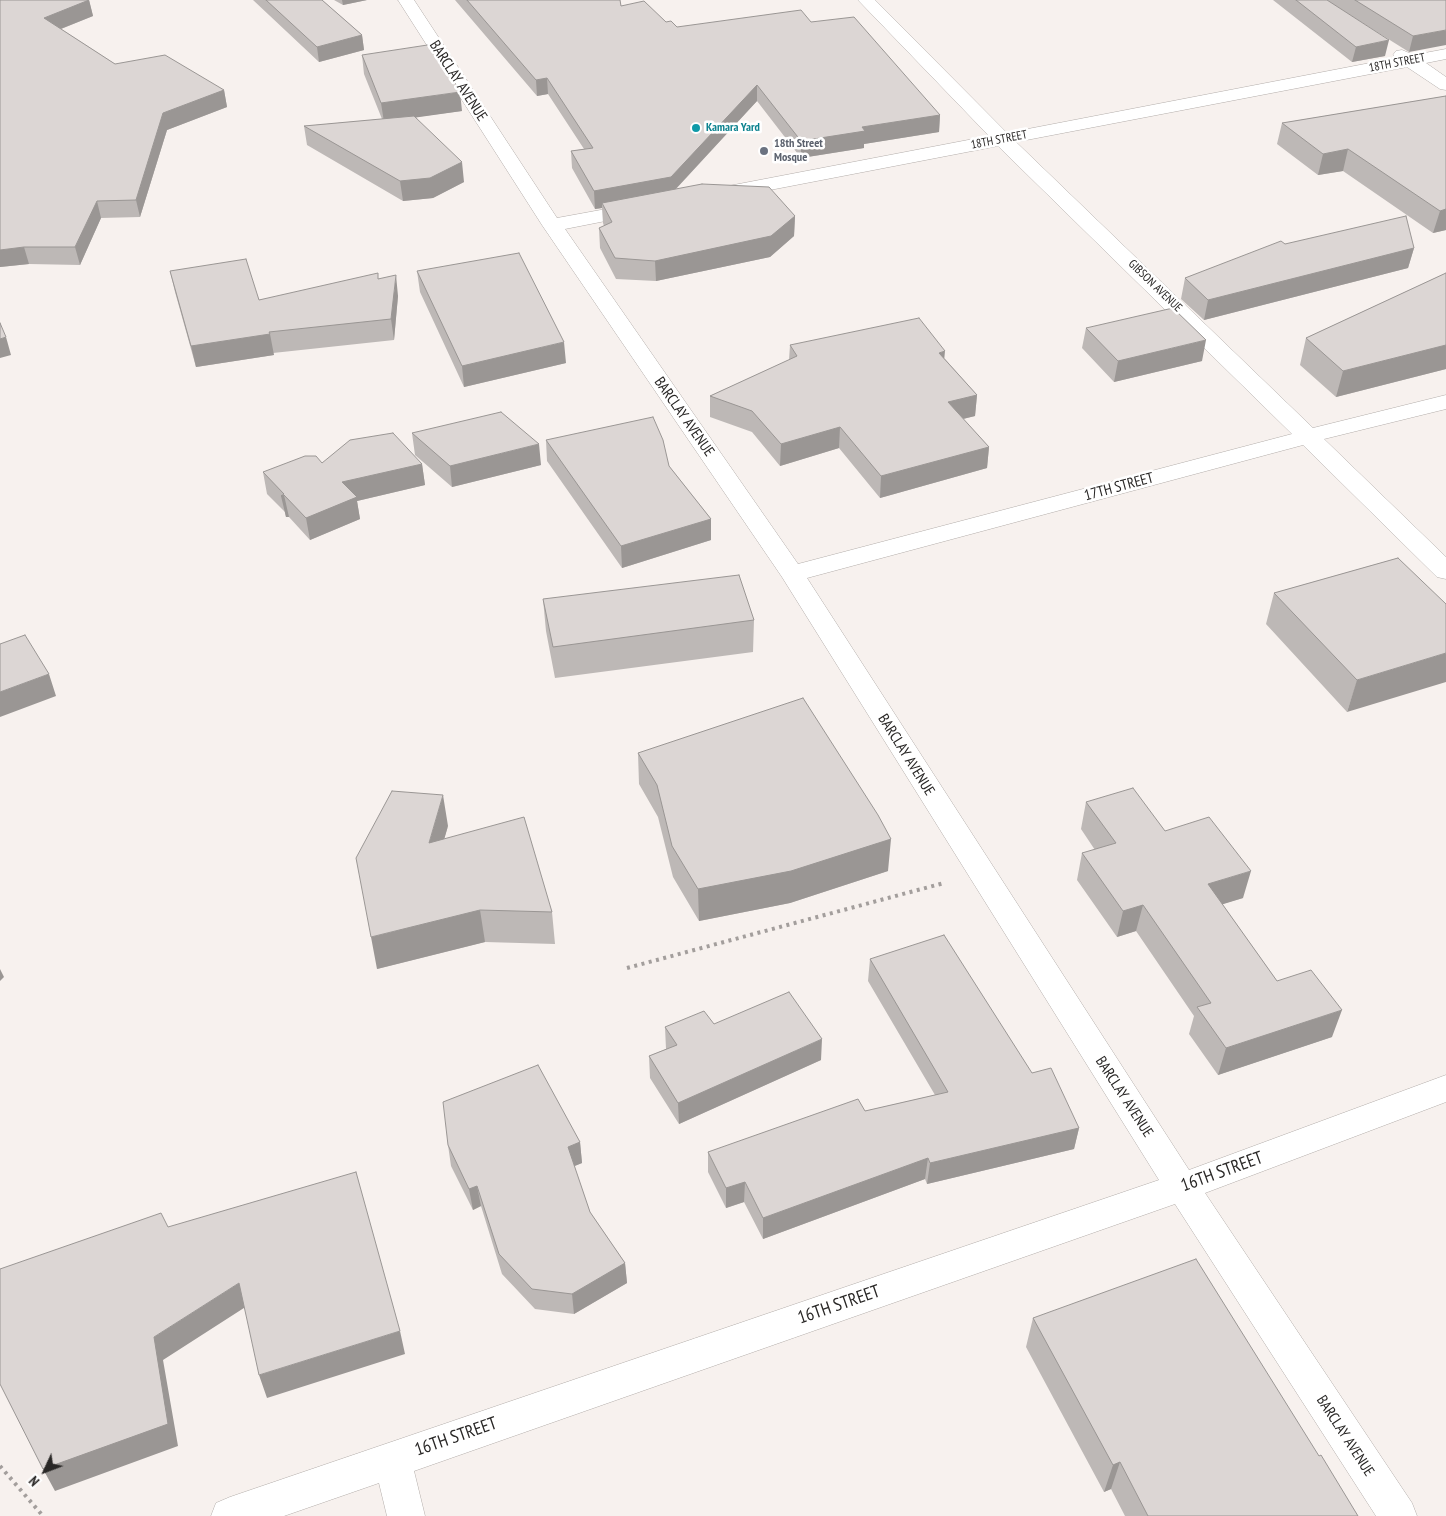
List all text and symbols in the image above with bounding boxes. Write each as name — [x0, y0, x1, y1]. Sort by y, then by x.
street label: BARCLAY AVENUE — [425, 37, 491, 125]
street label: 18TH STREET — [1368, 50, 1426, 76]
place label: Kamara Yard — [706, 121, 760, 135]
marker: Kamara Yard — [690, 122, 702, 134]
street label: 18TH STREET — [970, 127, 1028, 153]
place label: 18th Street Mosque — [774, 137, 823, 165]
marker: 18th Street Mosque — [758, 145, 770, 157]
street label: GIBSON AVENUE — [1125, 257, 1185, 315]
street label: BARCLAY AVENUE — [650, 374, 718, 460]
street label: 17TH STREET — [1082, 469, 1156, 505]
street label: BARCLAY AVENUE — [874, 711, 938, 799]
street label: BARCLAY AVENUE — [1091, 1053, 1157, 1141]
street label: 16TH STREET — [1178, 1147, 1266, 1197]
street label: 16TH STREET — [795, 1281, 883, 1329]
street label: BARCLAY AVENUE — [1312, 1392, 1378, 1480]
street label: 16TH STREET — [412, 1413, 500, 1461]
north arrow — [20, 1446, 70, 1496]
text: N — [25, 1472, 43, 1490]

